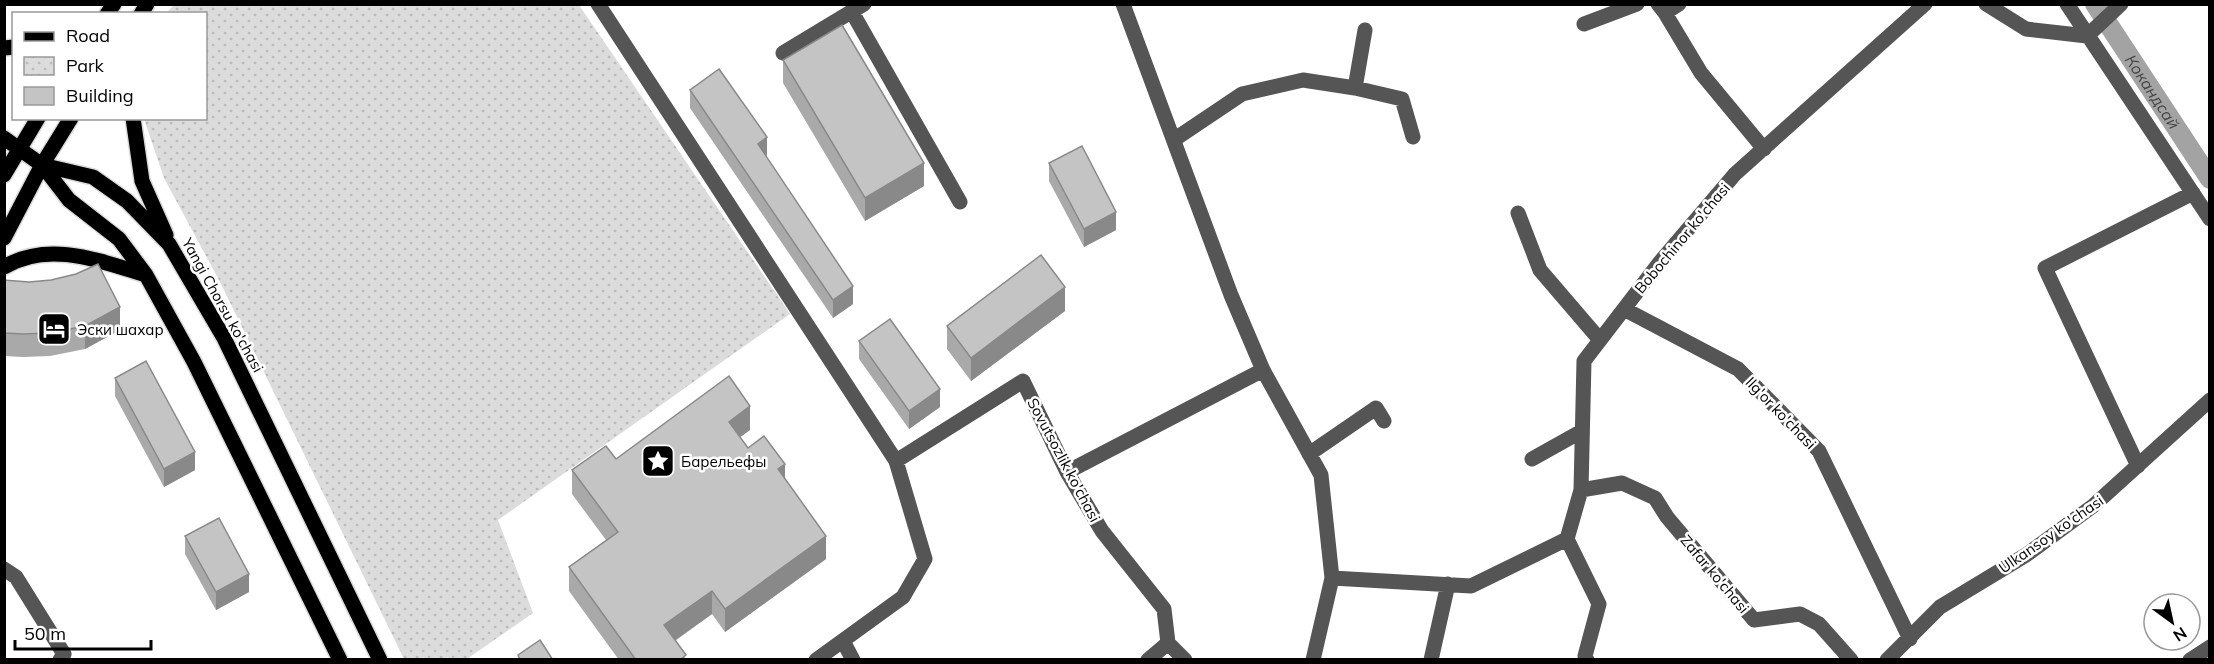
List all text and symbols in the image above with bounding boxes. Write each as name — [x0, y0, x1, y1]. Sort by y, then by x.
legend — [12, 12, 207, 120]
text: Road — [66, 24, 110, 47]
water label: Кокандсай — [2121, 51, 2184, 133]
text: Park — [66, 54, 105, 77]
text: Building — [66, 84, 134, 107]
street label: Bobochinor ko'chasi — [1630, 179, 1734, 297]
street label: Yangi Chorsu ko'chasi — [178, 234, 268, 376]
hotel icon: Эски шахар — [36, 311, 72, 347]
place label: Эски шахар — [77, 320, 164, 339]
street label: Ilg'or ko'chasi — [1742, 373, 1820, 453]
street label: Sovutsozlik ko'chasi — [1023, 395, 1105, 525]
place icon: Барельефы — [640, 443, 676, 479]
place label: Барельефы — [681, 452, 767, 471]
street label: Ulkansoy ko'chasi — [1995, 491, 2107, 577]
street label: Zafar ko'chasi — [1677, 531, 1753, 617]
north arrow — [2142, 592, 2202, 652]
scale bar — [15, 613, 152, 651]
text: 50 m — [24, 622, 66, 645]
text: N — [2170, 623, 2191, 646]

